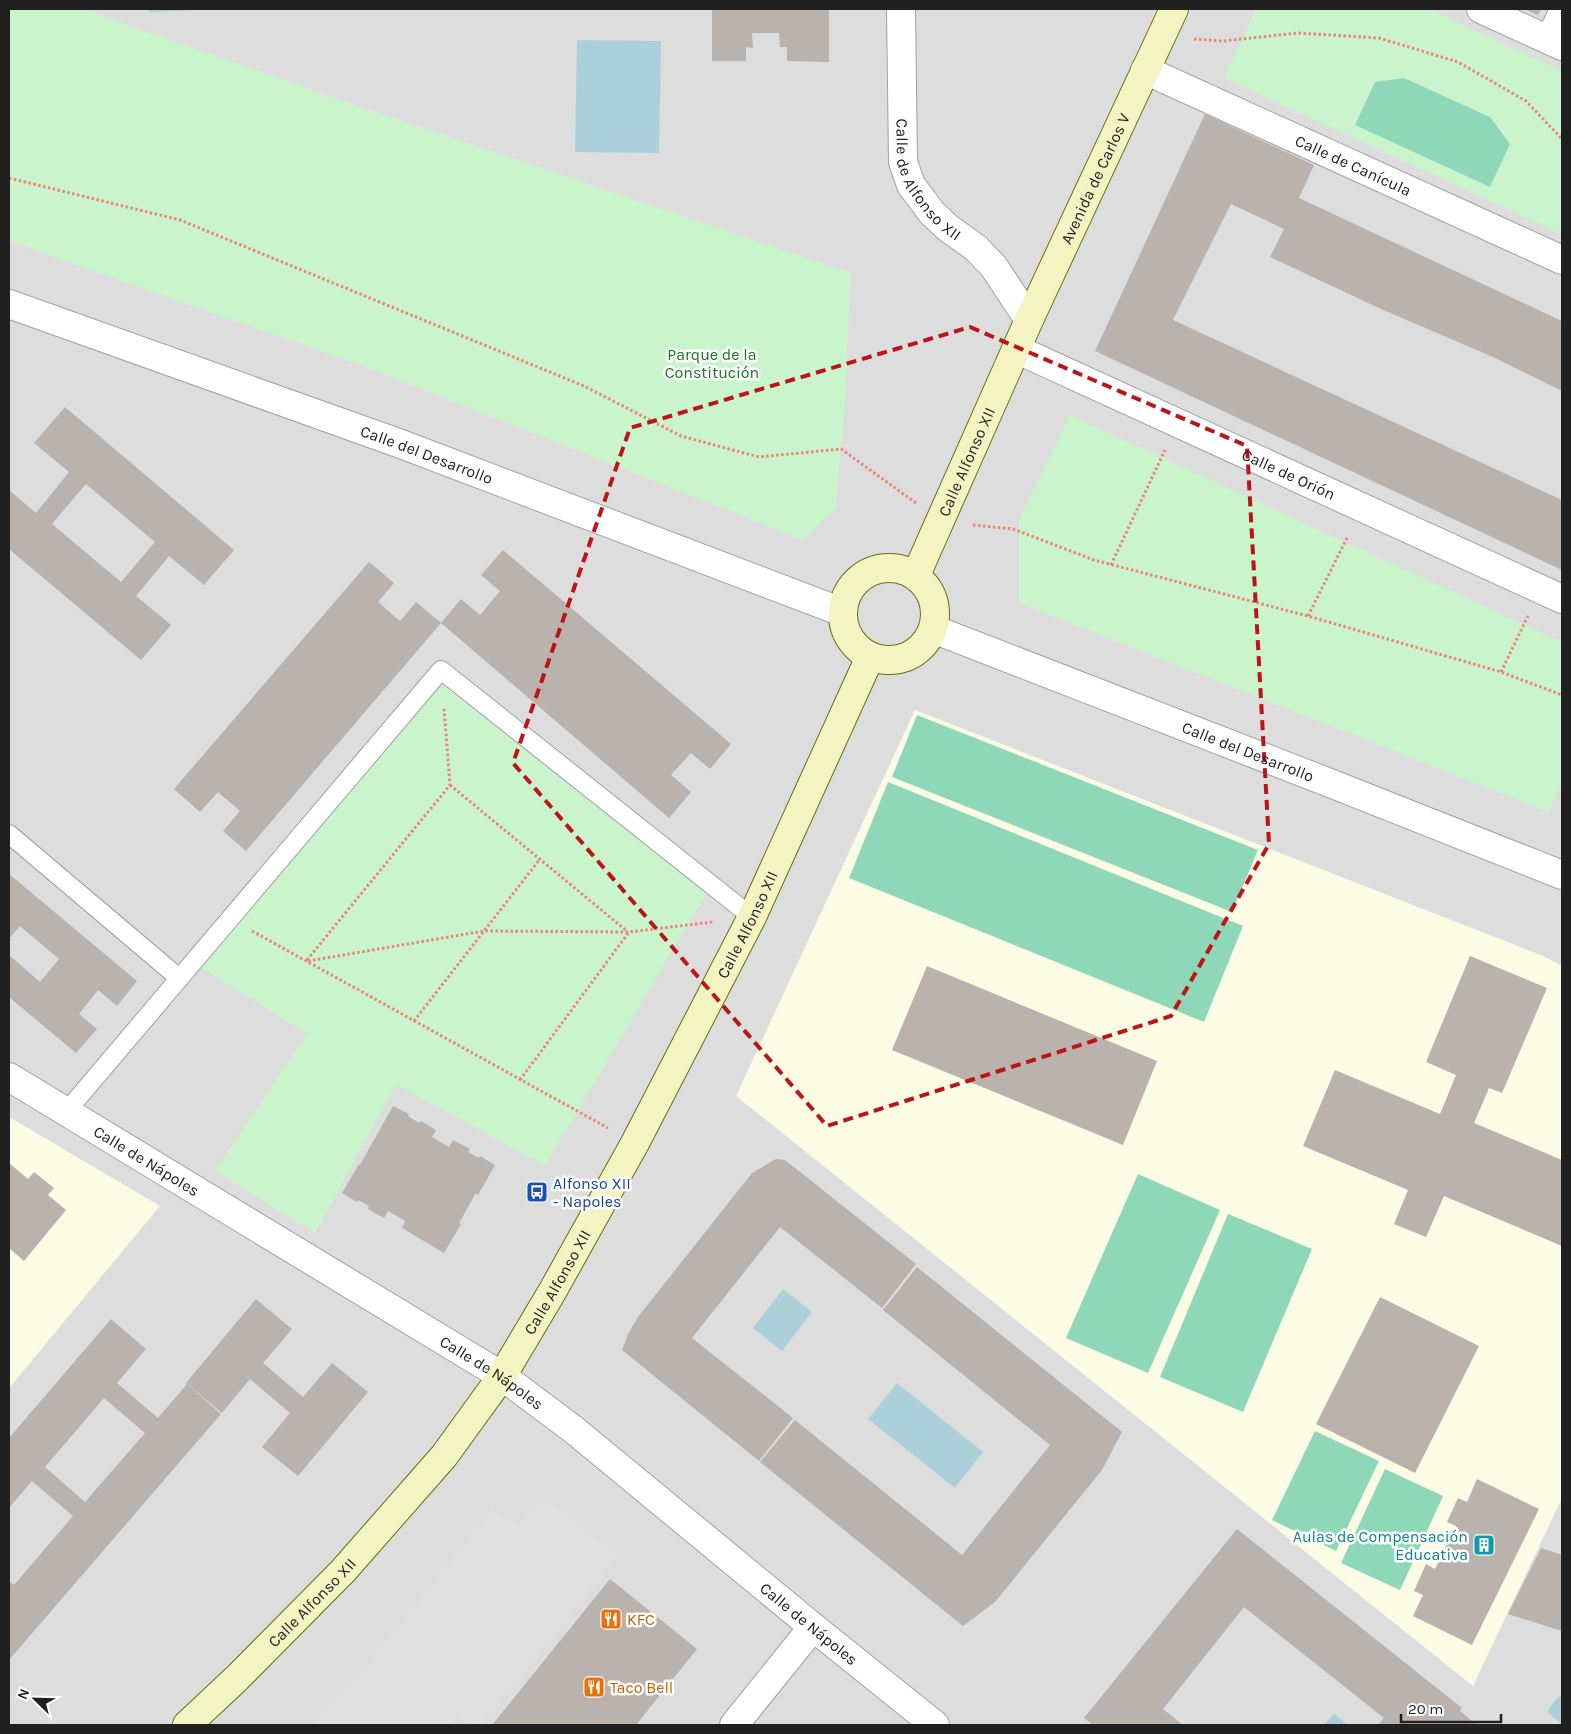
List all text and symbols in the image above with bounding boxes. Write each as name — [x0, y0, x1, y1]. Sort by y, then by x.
street label: Avenida de Carlos V — [1057, 110, 1134, 247]
street label: Calle de Alfonso XII — [892, 118, 965, 244]
street label: Calle de Canícula — [1292, 131, 1414, 200]
park label: Parque de la Constitución — [665, 345, 759, 382]
street label: Calle Alfonso XII — [934, 404, 999, 519]
street label: Calle del Desarrollo — [358, 421, 495, 488]
street label: Calle de Orión — [1239, 445, 1338, 504]
street label: Calle del Desarrollo — [1179, 718, 1316, 786]
street label: Calle Alfonso XII — [713, 868, 782, 982]
street label: Calle de Nápoles — [90, 1122, 203, 1200]
place label: Alfonso XII - Napoles — [553, 1174, 631, 1211]
bus stop icon: Alfonso XII - Napoles — [525, 1180, 549, 1204]
street label: Calle Alfonso XII — [520, 1227, 595, 1338]
street label: Calle de Nápoles — [436, 1332, 547, 1414]
place label: Aulas de Compensación Educativa — [1293, 1527, 1468, 1564]
building icon: Aulas de Compensación Educativa — [1472, 1533, 1496, 1557]
street label: Calle Alfonso XII — [264, 1554, 360, 1651]
street label: Calle de Nápoles — [756, 1578, 861, 1669]
restaurant icon: KFC — [599, 1607, 623, 1631]
place label: KFC — [627, 1610, 655, 1629]
north arrow — [10, 1674, 60, 1724]
restaurant icon: Taco Bell — [582, 1675, 606, 1699]
place label: Taco Bell — [610, 1678, 673, 1697]
text: N — [14, 1686, 33, 1702]
scale bar — [1401, 1692, 1501, 1724]
text: 20 m — [1408, 1700, 1443, 1718]

